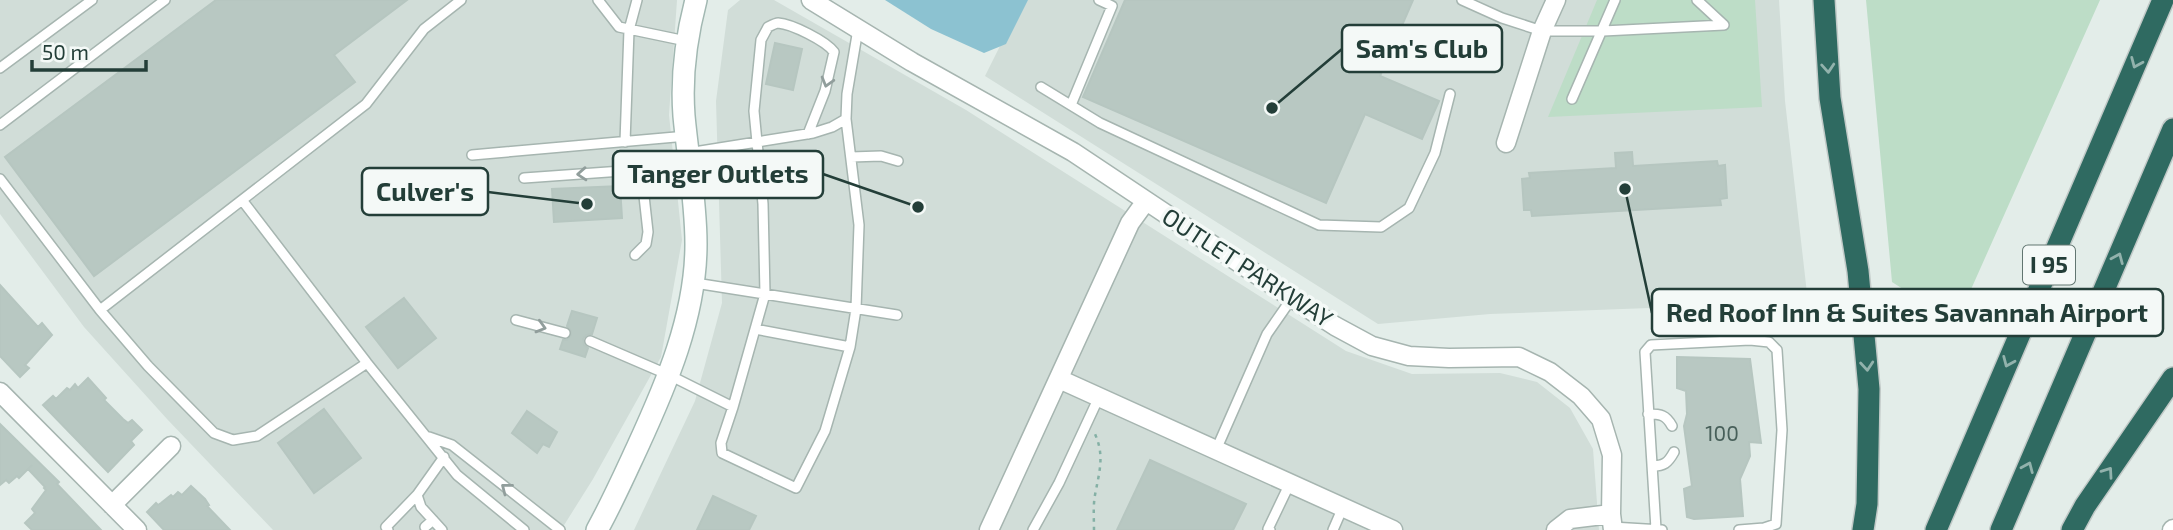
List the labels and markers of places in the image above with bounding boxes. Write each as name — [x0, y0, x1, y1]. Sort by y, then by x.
callout: Sam's Club — [1342, 25, 1502, 72]
callout: Tanger Outlets — [613, 151, 823, 198]
callout: Culver's — [362, 168, 488, 215]
callout: Red Roof Inn & Suites Savannah Airport — [1652, 289, 2163, 336]

